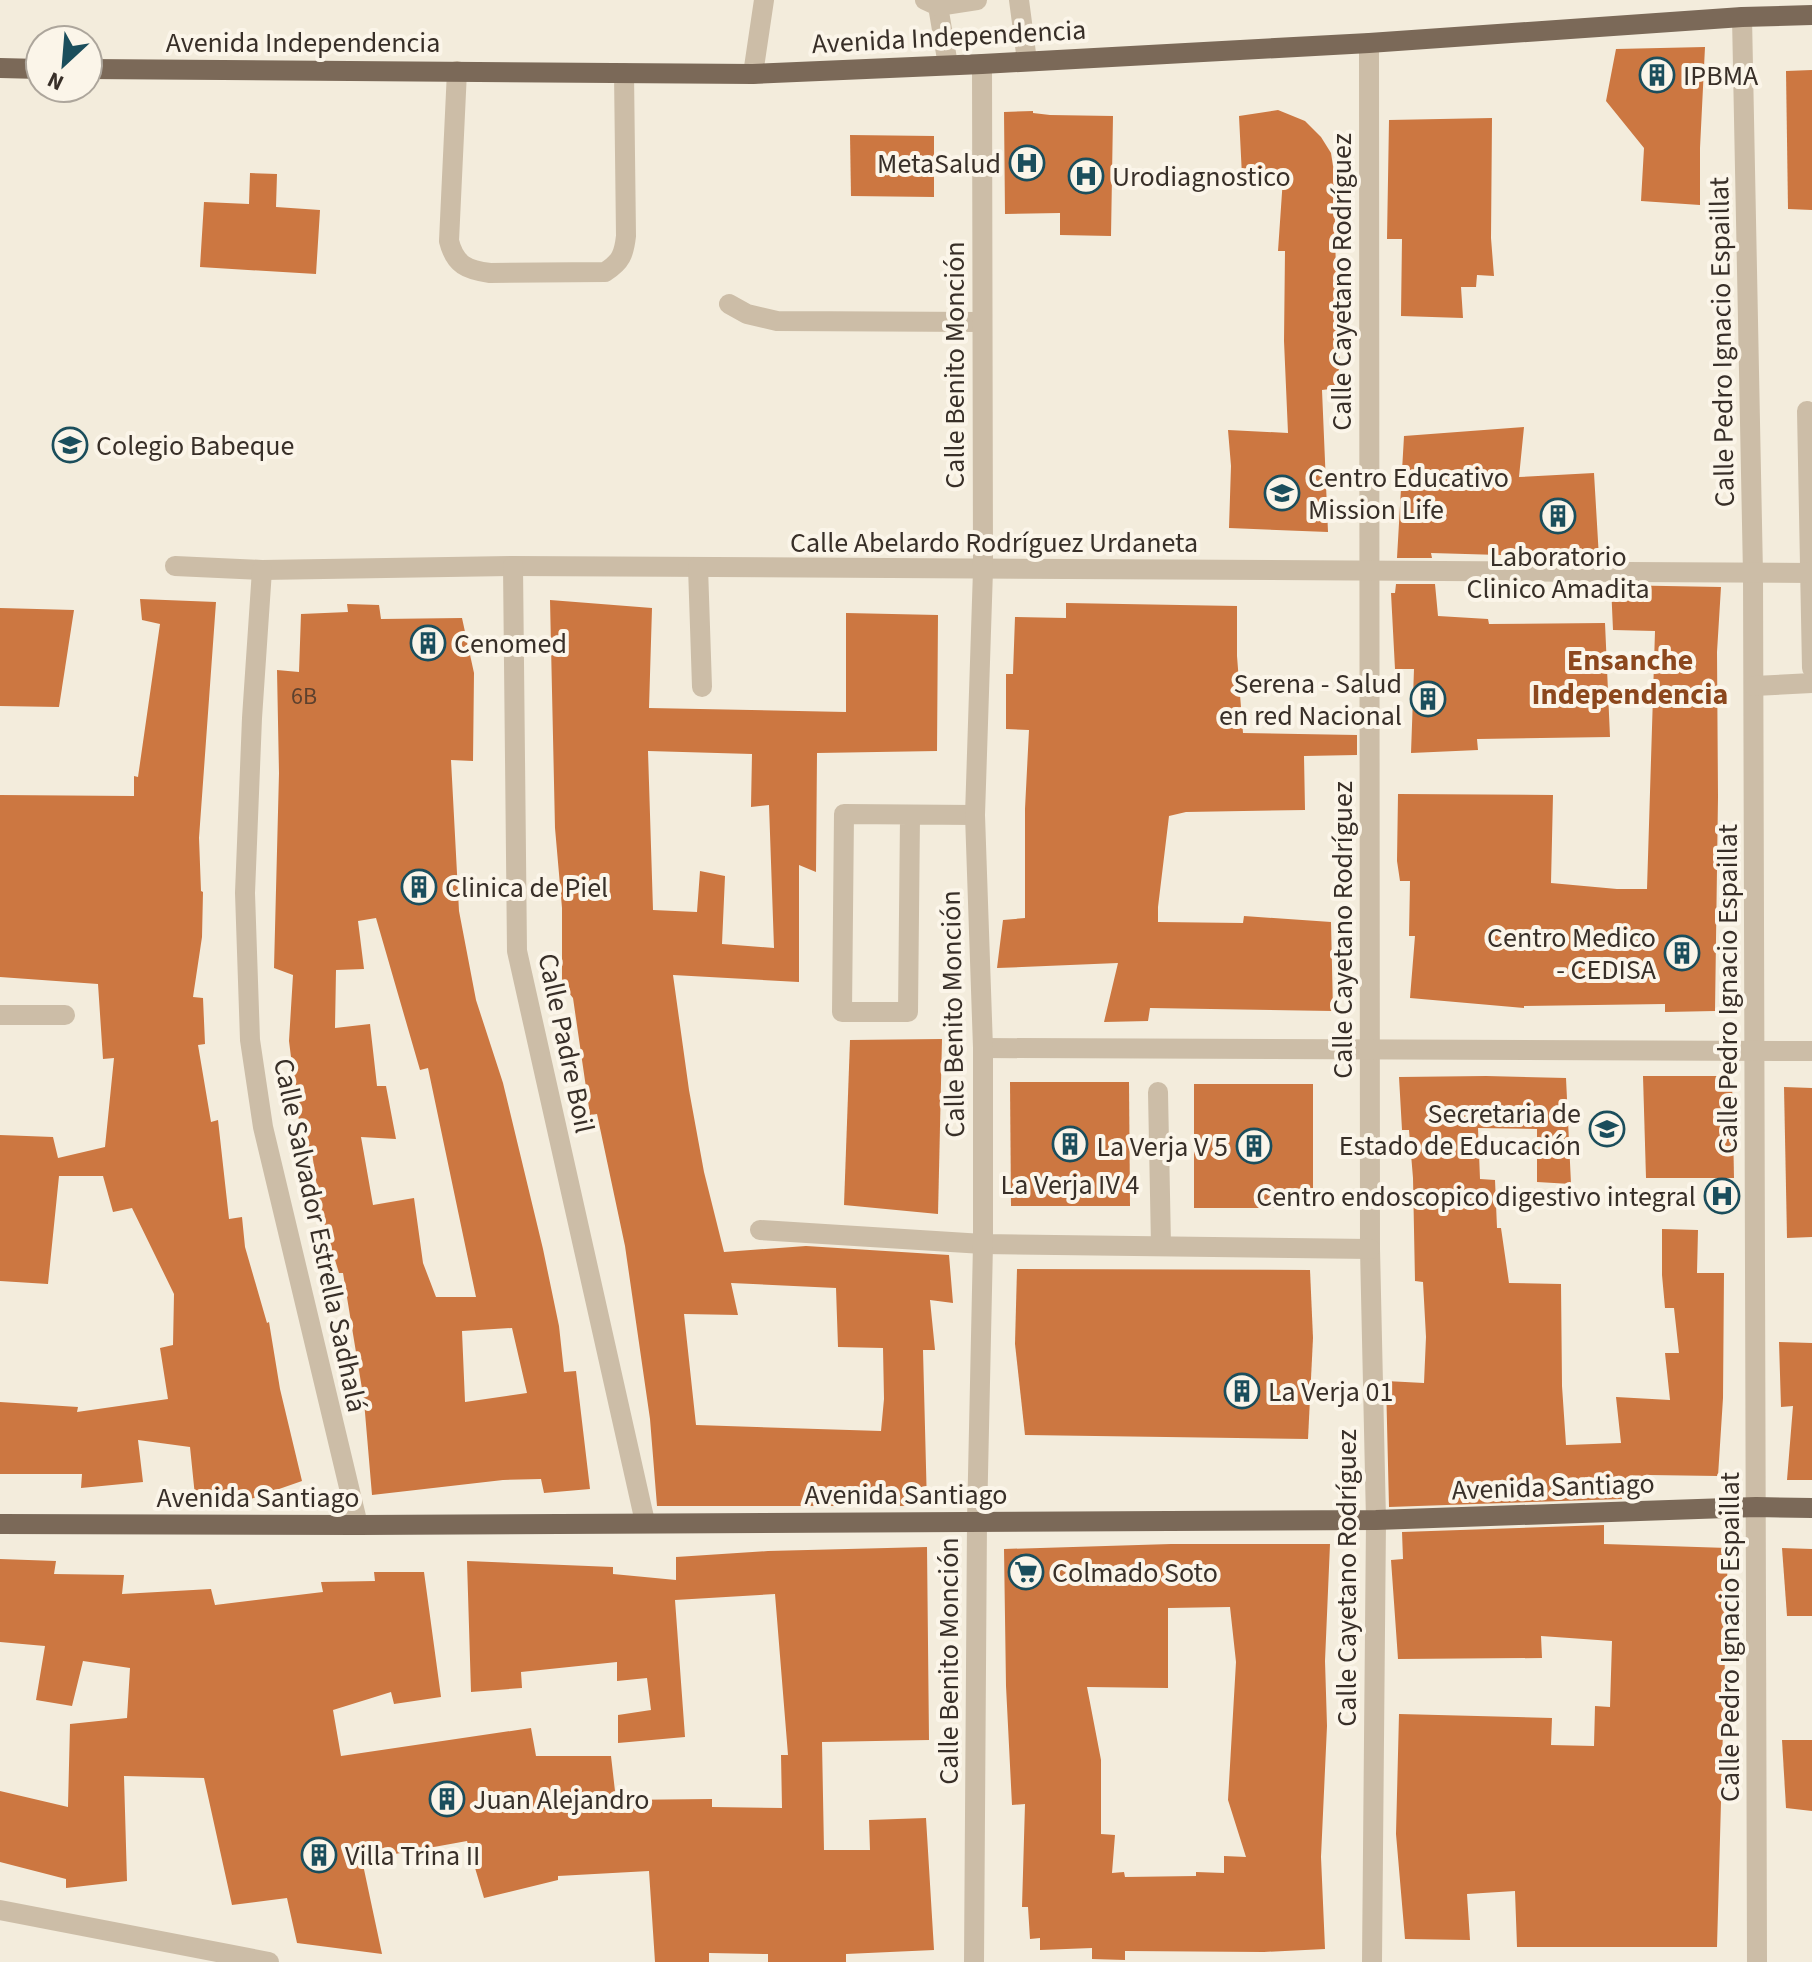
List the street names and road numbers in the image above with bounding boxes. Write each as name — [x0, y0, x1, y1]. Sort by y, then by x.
street label: Avenida Independencia — [811, 10, 1087, 64]
street label: Avenida Independencia — [166, 23, 440, 63]
street label: Calle Cayetano Rodríguez — [1322, 133, 1362, 431]
street label: Calle Pedro Ignacio Espaillat — [1699, 176, 1745, 507]
street label: Calle Benito Monción — [935, 241, 975, 489]
street label: Calle Abelardo Rodríguez Urdaneta — [790, 523, 1198, 563]
street label: Calle Cayetano Rodríguez — [1323, 781, 1363, 1079]
street label: Calle Pedro Ignacio Espaillat — [1708, 823, 1748, 1154]
street label: Calle Benito Monción — [931, 890, 975, 1138]
street label: Calle Padre Boil — [527, 950, 605, 1137]
street label: Calle Salvador Estrella Sadhalá — [263, 1055, 377, 1416]
street label: Calle Cayetano Rodríguez — [1327, 1429, 1367, 1727]
street label: Avenida Santiago — [1451, 1463, 1655, 1511]
street label: Calle Pedro Ignacio Espaillat — [1710, 1471, 1750, 1802]
street label: Avenida Santiago — [804, 1475, 1008, 1515]
street label: Avenida Santiago — [156, 1478, 360, 1518]
street label: Calle Benito Monción — [929, 1537, 969, 1785]

